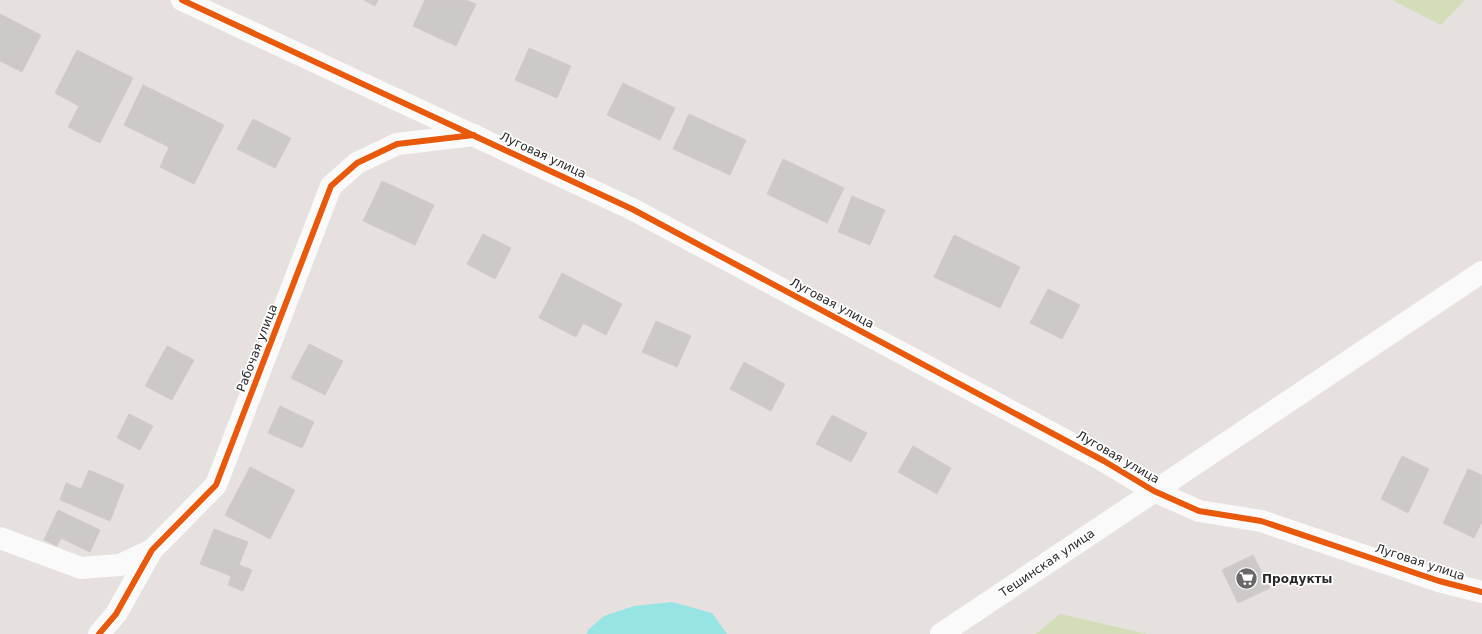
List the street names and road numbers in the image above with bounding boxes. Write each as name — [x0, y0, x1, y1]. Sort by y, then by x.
street label: Луговая улица — [498, 129, 588, 181]
street label: Луговая улица — [788, 275, 876, 331]
street label: Рабочая улица — [234, 302, 280, 394]
street label: Луговая улица — [1074, 428, 1162, 486]
street label: Тешинская улица — [996, 526, 1097, 601]
street label: Луговая улица — [1373, 541, 1467, 583]

